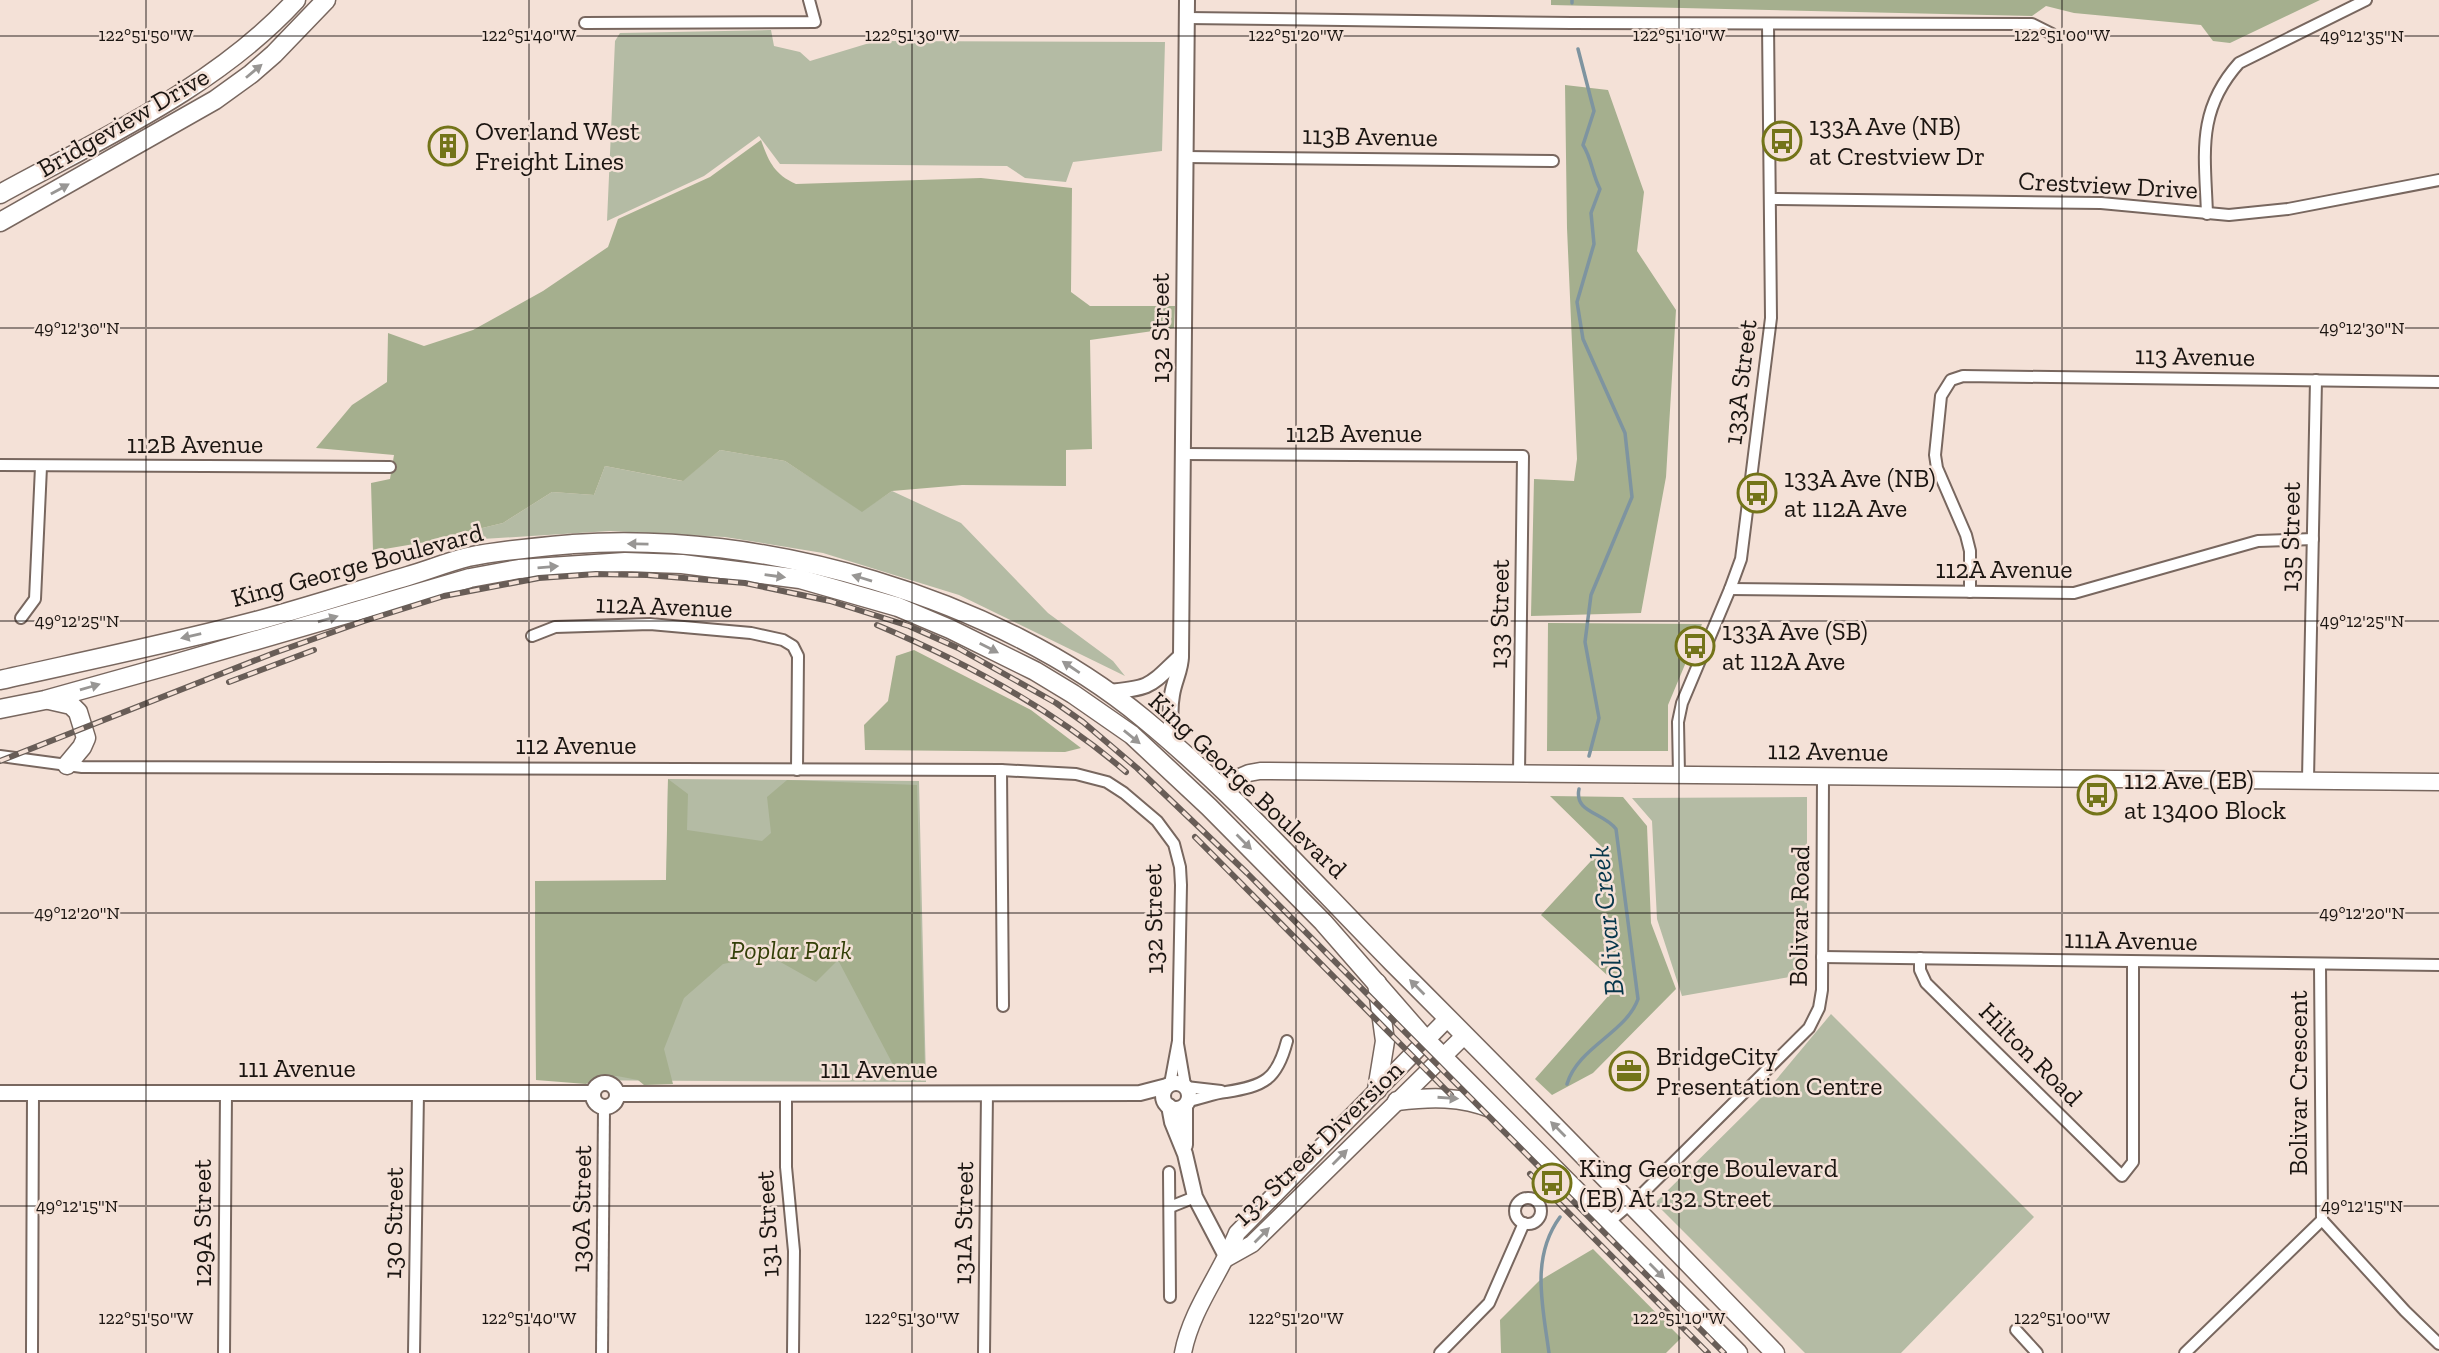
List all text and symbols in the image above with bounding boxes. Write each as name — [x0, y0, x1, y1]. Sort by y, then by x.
text: 122°51'50"W — [99, 24, 194, 46]
text: 122°51'40"W — [482, 24, 577, 46]
text: 122°51'30"W — [865, 24, 959, 46]
text: 122°51'20"W — [1249, 24, 1344, 46]
text: 122°51'10"W — [1633, 24, 1725, 46]
text: 122°51'00"W — [2014, 24, 2110, 46]
text: 49°12'35"N — [2320, 25, 2404, 47]
street label: Bridgeview Drive — [31, 60, 215, 184]
one-way arrow — [245, 63, 263, 79]
place label: 133A Ave (NB) at Crestview Dr — [1809, 110, 1985, 172]
place label: Overland West Freight Lines — [475, 115, 640, 177]
street label: 113B Avenue — [1302, 119, 1438, 153]
bus stop icon: 133A Ave (NB) at Crestview Dr — [1761, 120, 1803, 162]
building icon: Overland West Freight Lines — [427, 125, 469, 167]
street label: Crestview Drive — [2017, 164, 2199, 206]
one-way arrow — [50, 183, 70, 195]
street label: 132 Street — [1144, 272, 1176, 383]
text: 49°12'30"N — [34, 317, 120, 339]
street label: 133A Street — [1716, 317, 1764, 446]
text: 49°12'30"N — [2319, 317, 2405, 339]
street label: 113 Avenue — [2135, 339, 2255, 373]
street label: 112B Avenue — [1286, 417, 1422, 449]
street label: 112B Avenue — [127, 428, 263, 460]
place label: 133A Ave (NB) at 112A Ave — [1784, 462, 1936, 524]
bus stop icon: 133A Ave (NB) at 112A Ave — [1736, 472, 1778, 514]
street label: 135 Street — [2273, 481, 2307, 592]
street label: King George Boulevard — [228, 516, 486, 614]
one-way arrow — [627, 538, 649, 549]
street label: 112A Avenue — [1936, 553, 2072, 585]
street label: 133 Street — [1482, 558, 1516, 669]
one-way arrow — [538, 561, 560, 572]
one-way arrow — [764, 571, 786, 582]
one-way arrow — [852, 572, 873, 583]
street label: 112A Avenue — [595, 588, 733, 624]
text: 49°12'25"N — [35, 610, 119, 632]
text: 49°12'25"N — [2320, 610, 2404, 632]
one-way arrow — [318, 614, 339, 624]
place label: 133A Ave (SB) at 112A Ave — [1722, 615, 1868, 677]
bus stop icon: 133A Ave (SB) at 112A Ave — [1674, 625, 1716, 667]
one-way arrow — [180, 631, 202, 642]
one-way arrow — [979, 643, 999, 654]
one-way arrow — [1062, 660, 1080, 674]
one-way arrow — [79, 681, 101, 692]
street label: King George Boulevard — [1142, 685, 1354, 885]
street label: 112 Avenue — [516, 729, 636, 761]
one-way arrow — [1123, 729, 1141, 744]
street label: 112 Avenue — [1767, 734, 1889, 768]
place label: 112 Ave (EB) at 13400 Block — [2124, 764, 2287, 826]
bus stop icon: 112 Ave (EB) at 13400 Block — [2076, 774, 2118, 816]
one-way arrow — [1235, 833, 1251, 850]
water label: Bolivar Creek — [1582, 844, 1631, 997]
street label: Bolivar Road — [1782, 845, 1816, 987]
street label: 132 Street — [1136, 863, 1170, 975]
text: 49°12'20"N — [34, 902, 120, 924]
text: 49°12'20"N — [2319, 902, 2405, 924]
street label: 111A Avenue — [2064, 923, 2198, 957]
park label: Poplar Park — [730, 934, 852, 966]
one-way arrow — [1410, 979, 1426, 996]
street label: Bolivar Crescent — [2282, 990, 2314, 1176]
street label: Hilton Road — [1972, 995, 2090, 1113]
place label: BridgeCity Presentation Centre — [1656, 1040, 1883, 1102]
office icon: BridgeCity Presentation Centre — [1608, 1050, 1650, 1092]
street label: 111 Avenue — [238, 1052, 356, 1084]
street label: 111 Avenue — [820, 1053, 938, 1085]
street label: 132 Street Diversion — [1226, 1053, 1410, 1233]
one-way arrow — [1437, 1093, 1459, 1104]
one-way arrow — [1550, 1121, 1566, 1138]
street label: 130A Street — [564, 1144, 598, 1273]
one-way arrow — [1331, 1150, 1348, 1166]
place label: King George Boulevard (EB) At 132 Street — [1579, 1152, 1838, 1214]
street label: 129A Street — [186, 1159, 218, 1287]
street label: 131A Street — [946, 1161, 980, 1285]
bus stop icon: King George Boulevard (EB) At 132 Street — [1531, 1162, 1573, 1204]
street label: 130 Street — [376, 1166, 410, 1279]
street label: 131 Street — [748, 1169, 786, 1278]
text: 49°12'15"N — [36, 1195, 118, 1217]
text: 49°12'15"N — [2321, 1195, 2403, 1217]
one-way arrow — [1253, 1227, 1269, 1244]
one-way arrow — [1649, 1262, 1665, 1279]
text: 122°51'50"W — [99, 1307, 194, 1329]
text: 122°51'40"W — [482, 1307, 577, 1329]
text: 122°51'30"W — [865, 1307, 959, 1329]
text: 122°51'20"W — [1249, 1307, 1344, 1329]
text: 122°51'10"W — [1633, 1307, 1725, 1329]
text: 122°51'00"W — [2014, 1307, 2110, 1329]

